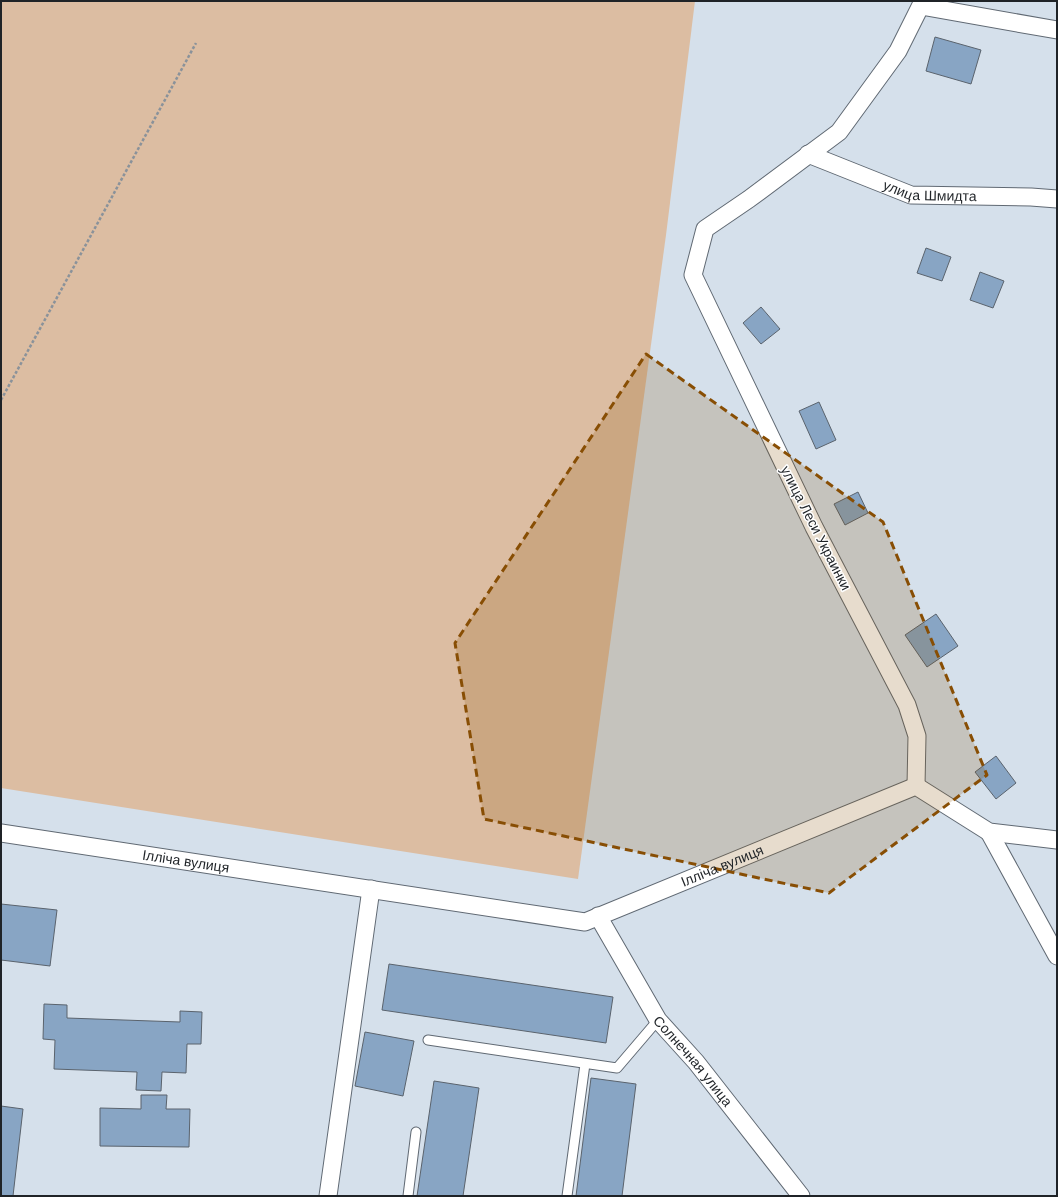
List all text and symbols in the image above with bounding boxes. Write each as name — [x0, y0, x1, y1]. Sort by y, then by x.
street label: улица Шмидта — [881, 177, 977, 204]
street label: улица Леси Украинки — [778, 463, 854, 593]
street label: Ілліча вулиця — [678, 842, 766, 890]
street label: Ілліча вулиця — [141, 847, 230, 876]
street label: Солнечная улица — [650, 1012, 736, 1110]

